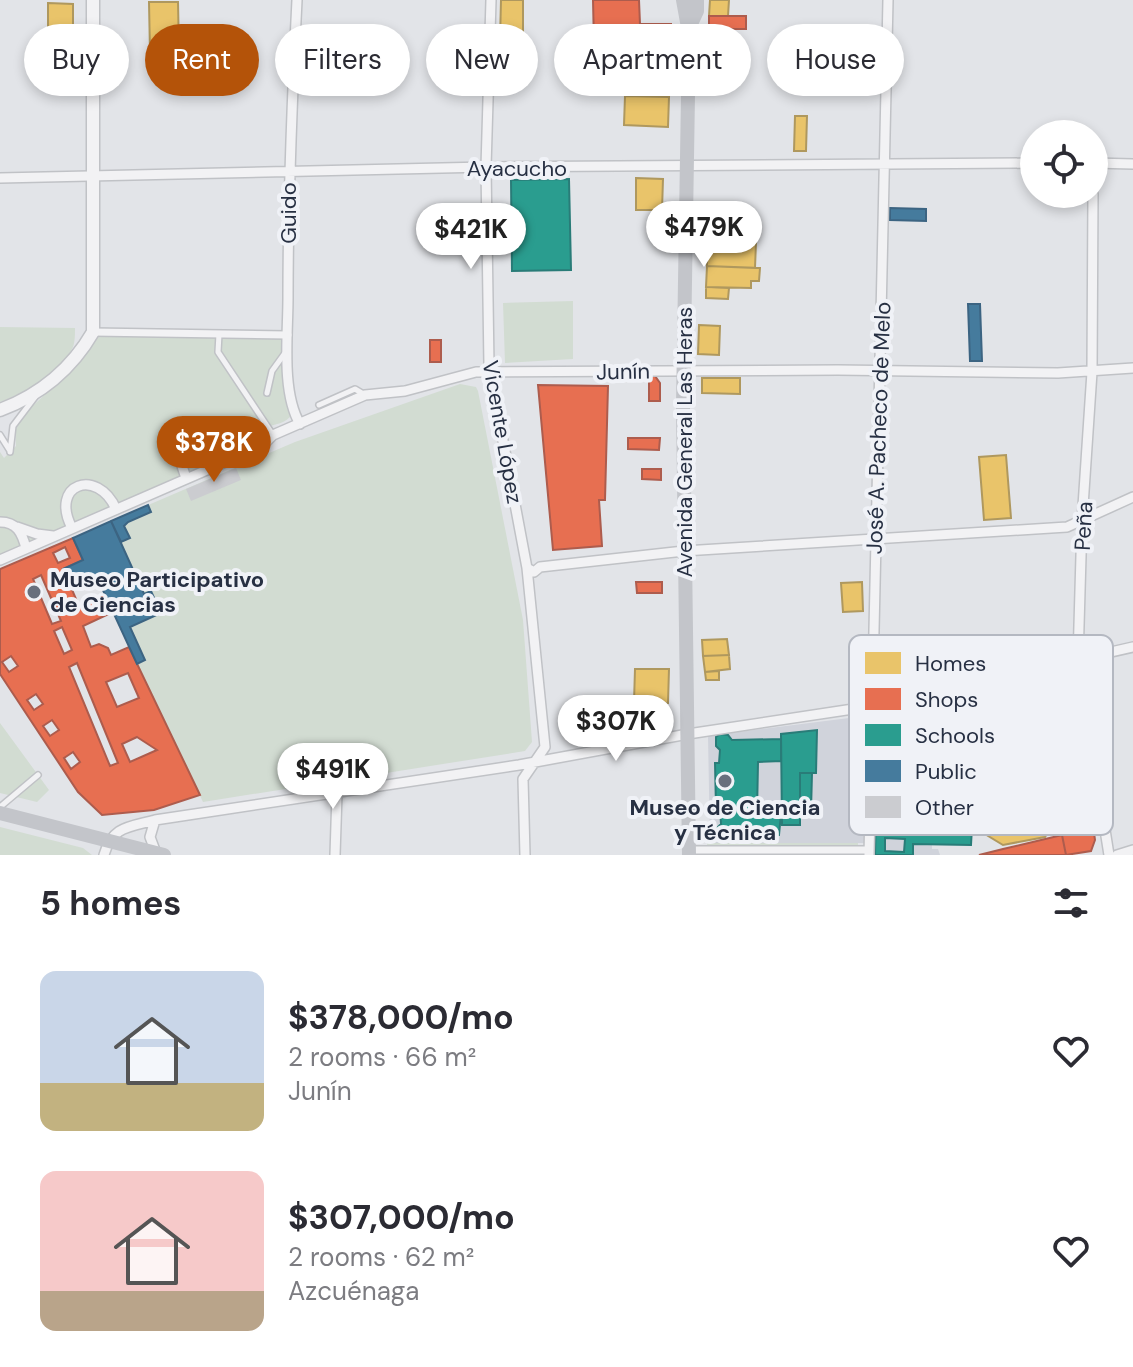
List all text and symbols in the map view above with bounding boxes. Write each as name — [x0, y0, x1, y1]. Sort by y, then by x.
chip: Buy — [24, 24, 129, 96]
chip: Rent — [145, 24, 259, 96]
chip: Filters — [275, 24, 410, 96]
chip: New — [426, 24, 538, 96]
chip: Apartment — [554, 24, 751, 96]
chip: House — [767, 24, 904, 96]
map controls — [1020, 120, 1108, 208]
button: locate — [1020, 120, 1108, 208]
street label: Ayacucho — [467, 154, 567, 183]
street label: Guido — [274, 182, 303, 244]
pin: $479K — [648, 201, 760, 269]
pin: $421K — [415, 203, 527, 271]
text: $479K — [664, 210, 744, 244]
text: $421K — [434, 212, 508, 246]
street label: José A. Pacheco de Melo — [860, 301, 897, 555]
street label: Avenida General Las Heras — [670, 307, 699, 577]
street label: Junín — [596, 357, 650, 386]
street label: Vicente López — [476, 358, 529, 506]
pin: $378K — [158, 416, 270, 484]
text: $378K — [175, 425, 253, 459]
street label: Peña — [1068, 501, 1099, 551]
place label: Museo Participativo de Ciencias — [50, 565, 264, 619]
marker: Museo Participativo de Ciencias — [25, 583, 43, 601]
legend — [849, 635, 1113, 835]
text: Homes — [915, 649, 986, 678]
text: Shops — [915, 685, 978, 714]
pin: $307K — [560, 695, 672, 763]
text: $307K — [576, 704, 656, 738]
text: Schools — [915, 721, 995, 750]
pin: $491K — [277, 743, 389, 811]
text: $491K — [295, 752, 371, 786]
text: Public — [915, 757, 977, 786]
marker: Museo de Ciencia y Técnica — [716, 772, 734, 790]
place label: Museo de Ciencia y Técnica — [630, 793, 820, 847]
text: Other — [915, 793, 974, 822]
text: 5 homes — [40, 881, 181, 926]
icon: filters — [1049, 881, 1093, 925]
text: $378,000/mo — [288, 995, 514, 1040]
icon: home — [104, 1003, 200, 1099]
icon: heart — [1049, 1029, 1093, 1073]
text: 2 rooms · 66 m² — [288, 1040, 476, 1074]
text: Junín — [288, 1074, 352, 1108]
text: $307,000/mo — [288, 1195, 515, 1240]
icon: home — [104, 1203, 200, 1299]
icon: heart — [1049, 1229, 1093, 1273]
text: 2 rooms · 62 m² — [288, 1240, 474, 1274]
text: Azcuénaga — [288, 1274, 419, 1308]

